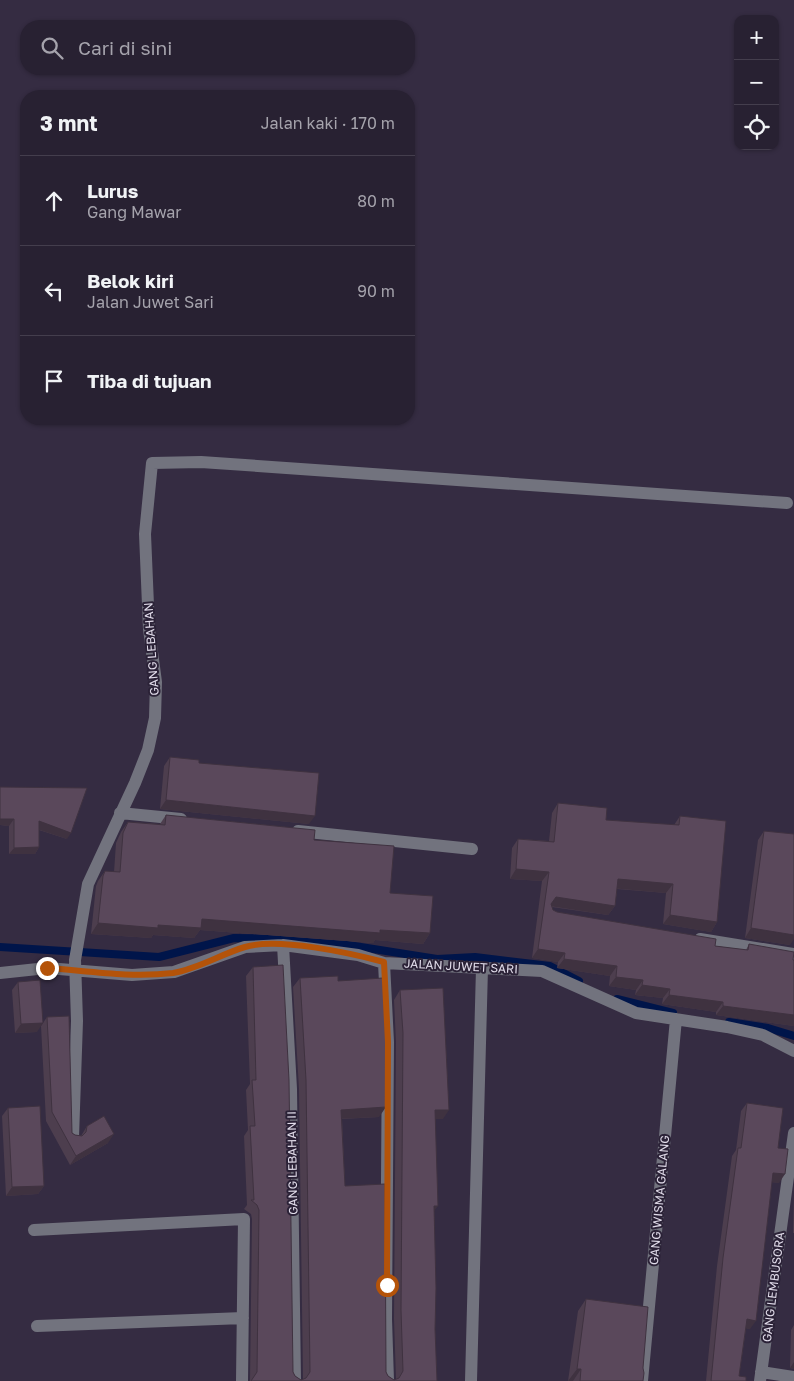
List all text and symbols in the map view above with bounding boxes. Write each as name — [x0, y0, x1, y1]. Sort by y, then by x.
map controls — [734, 15, 779, 150]
button: + — [734, 15, 779, 60]
search box — [20, 20, 415, 75]
icon: search — [38, 34, 66, 62]
text: Cari di sini — [78, 36, 172, 59]
button: − — [734, 60, 779, 105]
button: locate — [734, 105, 779, 150]
text: 3 mnt — [40, 110, 98, 136]
text: Jalan kaki · 170 m — [261, 113, 395, 133]
text: Lurus — [87, 179, 138, 202]
icon: ahead — [40, 187, 68, 215]
text: 80 m — [357, 191, 395, 211]
text: Gang Mawar — [87, 202, 182, 222]
text: Belok kiri — [87, 269, 174, 292]
icon: left — [40, 277, 68, 305]
text: 90 m — [357, 281, 395, 301]
text: Jalan Juwet Sari — [87, 292, 214, 312]
icon: arrive — [40, 367, 68, 395]
text: Tiba di tujuan — [87, 369, 212, 392]
street label: GANG LEBAHAN — [140, 602, 162, 696]
street label: JALAN JUWET SARI — [404, 956, 518, 976]
route end — [36, 957, 59, 980]
street label: GANG LEBAHAN II — [284, 1111, 300, 1215]
street label: GANG WISMA GALANG — [646, 1134, 672, 1266]
street label: GANG LEMBUSORA — [759, 1231, 787, 1343]
route start — [376, 1274, 399, 1297]

